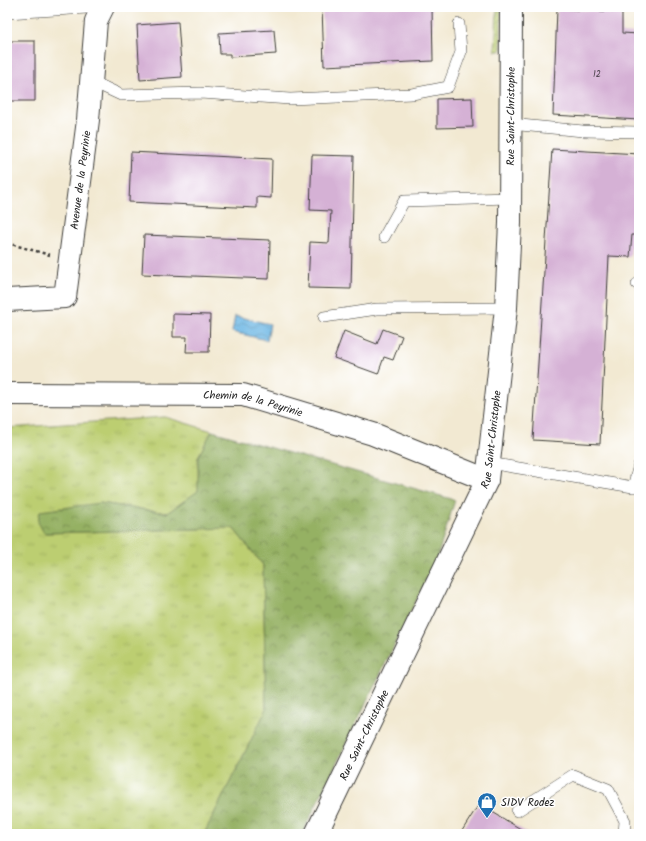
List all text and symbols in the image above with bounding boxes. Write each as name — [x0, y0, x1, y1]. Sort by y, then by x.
street label: Rue Saint-Christophe — [502, 67, 521, 166]
house number: 12 — [593, 67, 601, 82]
street label: Avenue de la Peyrinie — [66, 129, 97, 231]
street label: Chemin de la Peyrinie — [203, 387, 305, 422]
street label: Rue Saint-Christophe — [476, 389, 507, 492]
street label: Rue Saint-Christophe — [335, 687, 394, 784]
shop icon: SIDV Rodez — [476, 791, 498, 819]
place label: SIDV Rodez — [501, 794, 554, 812]

